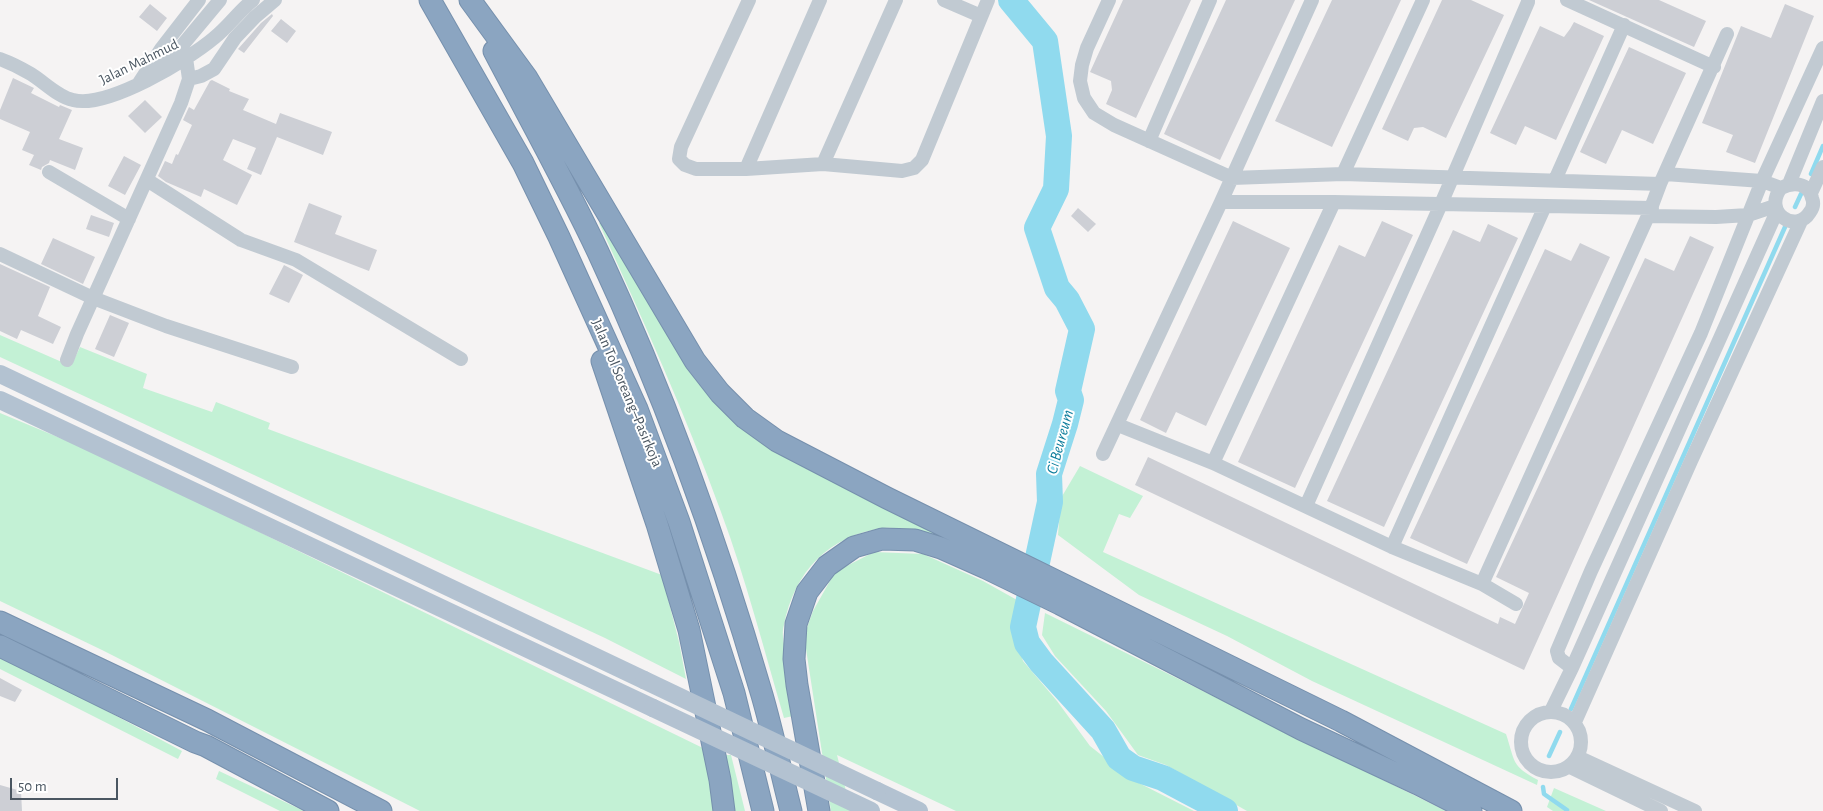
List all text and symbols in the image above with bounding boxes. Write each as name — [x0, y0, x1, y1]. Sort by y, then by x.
street label: Jalan Mahmud — [97, 35, 181, 89]
street label: Jalan Tol Soreang–Pasirkoja — [588, 316, 666, 470]
water label: Ci Beureum — [1042, 408, 1078, 476]
scale bar — [12, 768, 120, 800]
text: 50 m — [18, 779, 47, 794]

